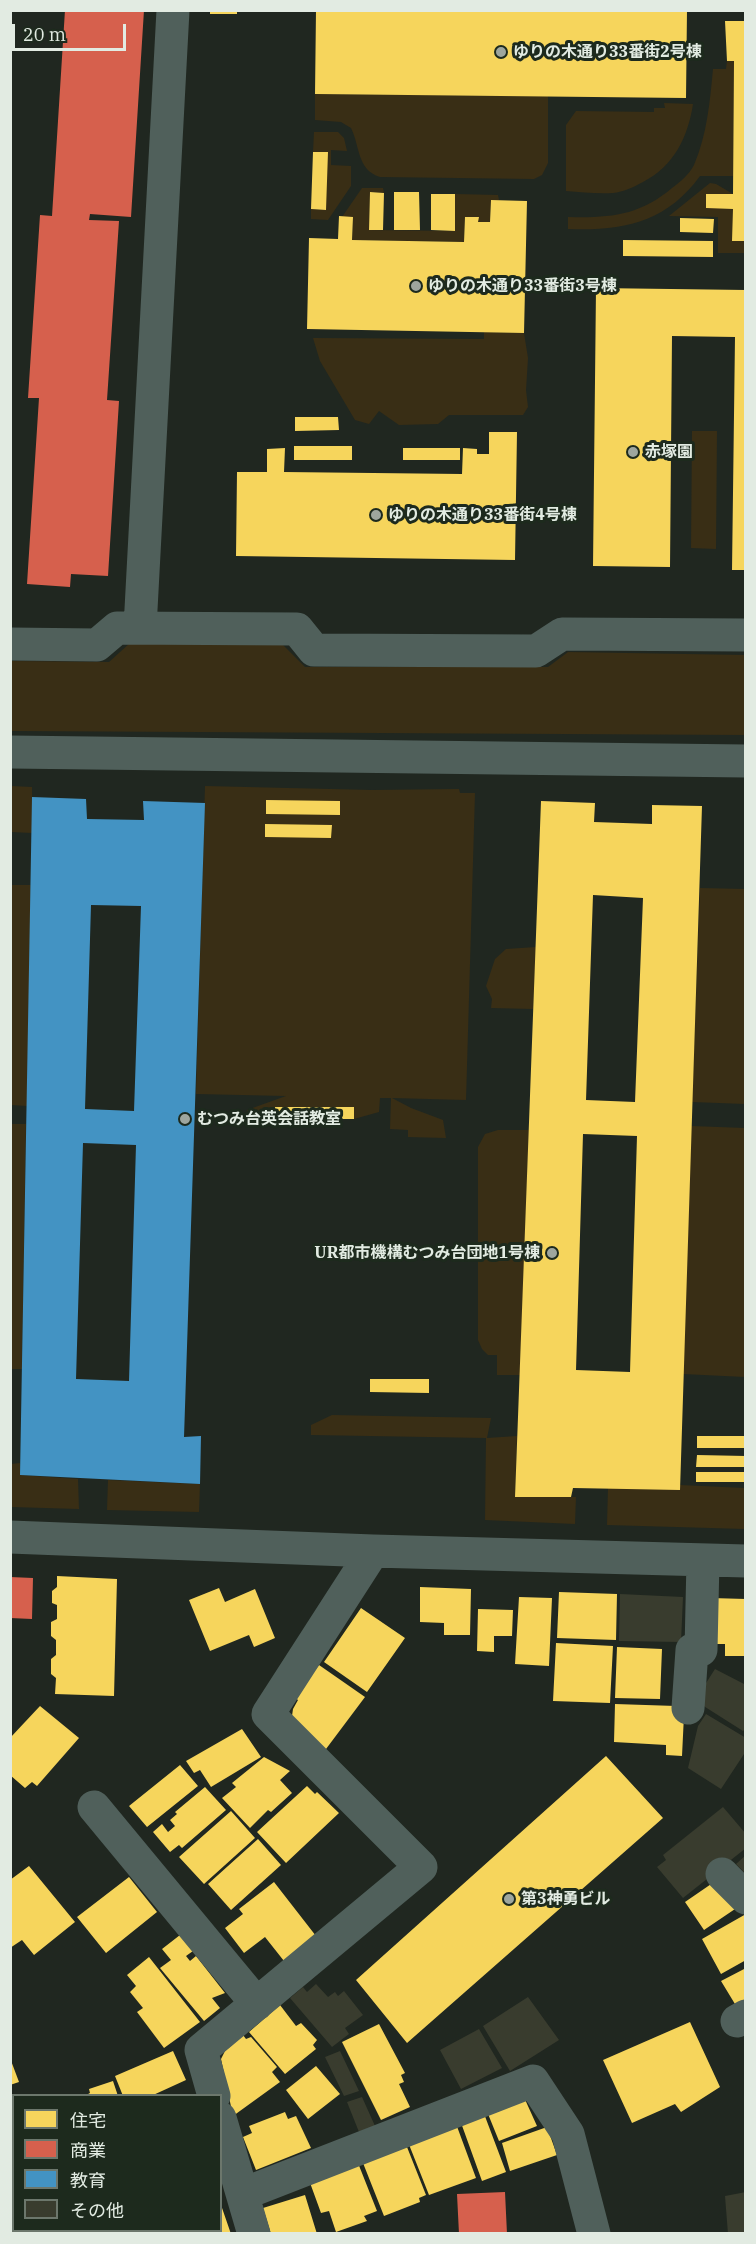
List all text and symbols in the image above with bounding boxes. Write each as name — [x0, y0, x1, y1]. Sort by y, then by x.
scale bar — [15, 12, 129, 50]
text: 20 m — [23, 23, 66, 46]
place label: ゆりの木通り33番街2号棟 — [513, 42, 702, 62]
marker: ゆりの木通り33番街2号棟 — [494, 45, 508, 59]
place label: ゆりの木通り33番街3号棟 — [428, 276, 617, 296]
marker: ゆりの木通り33番街3号棟 — [409, 279, 423, 293]
place label: 赤塚園 — [645, 442, 693, 462]
marker: 赤塚園 — [626, 445, 640, 459]
place label: ゆりの木通り33番街4号棟 — [388, 505, 577, 525]
marker: ゆりの木通り33番街4号棟 — [369, 508, 383, 522]
place label: むつみ台英会話教室 — [197, 1109, 341, 1129]
marker: むつみ台英会話教室 — [178, 1112, 192, 1126]
place label: UR都市機構むつみ台団地1号棟 — [314, 1243, 540, 1263]
marker: UR都市機構むつみ台団地1号棟 — [545, 1246, 559, 1260]
place label: 第3神勇ビル — [521, 1889, 611, 1909]
marker: 第3神勇ビル — [502, 1892, 516, 1906]
legend — [12, 2094, 222, 2232]
text: 住宅 — [70, 2109, 106, 2132]
text: 商業 — [70, 2139, 106, 2162]
text: 教育 — [70, 2169, 106, 2192]
text: その他 — [70, 2199, 124, 2222]

